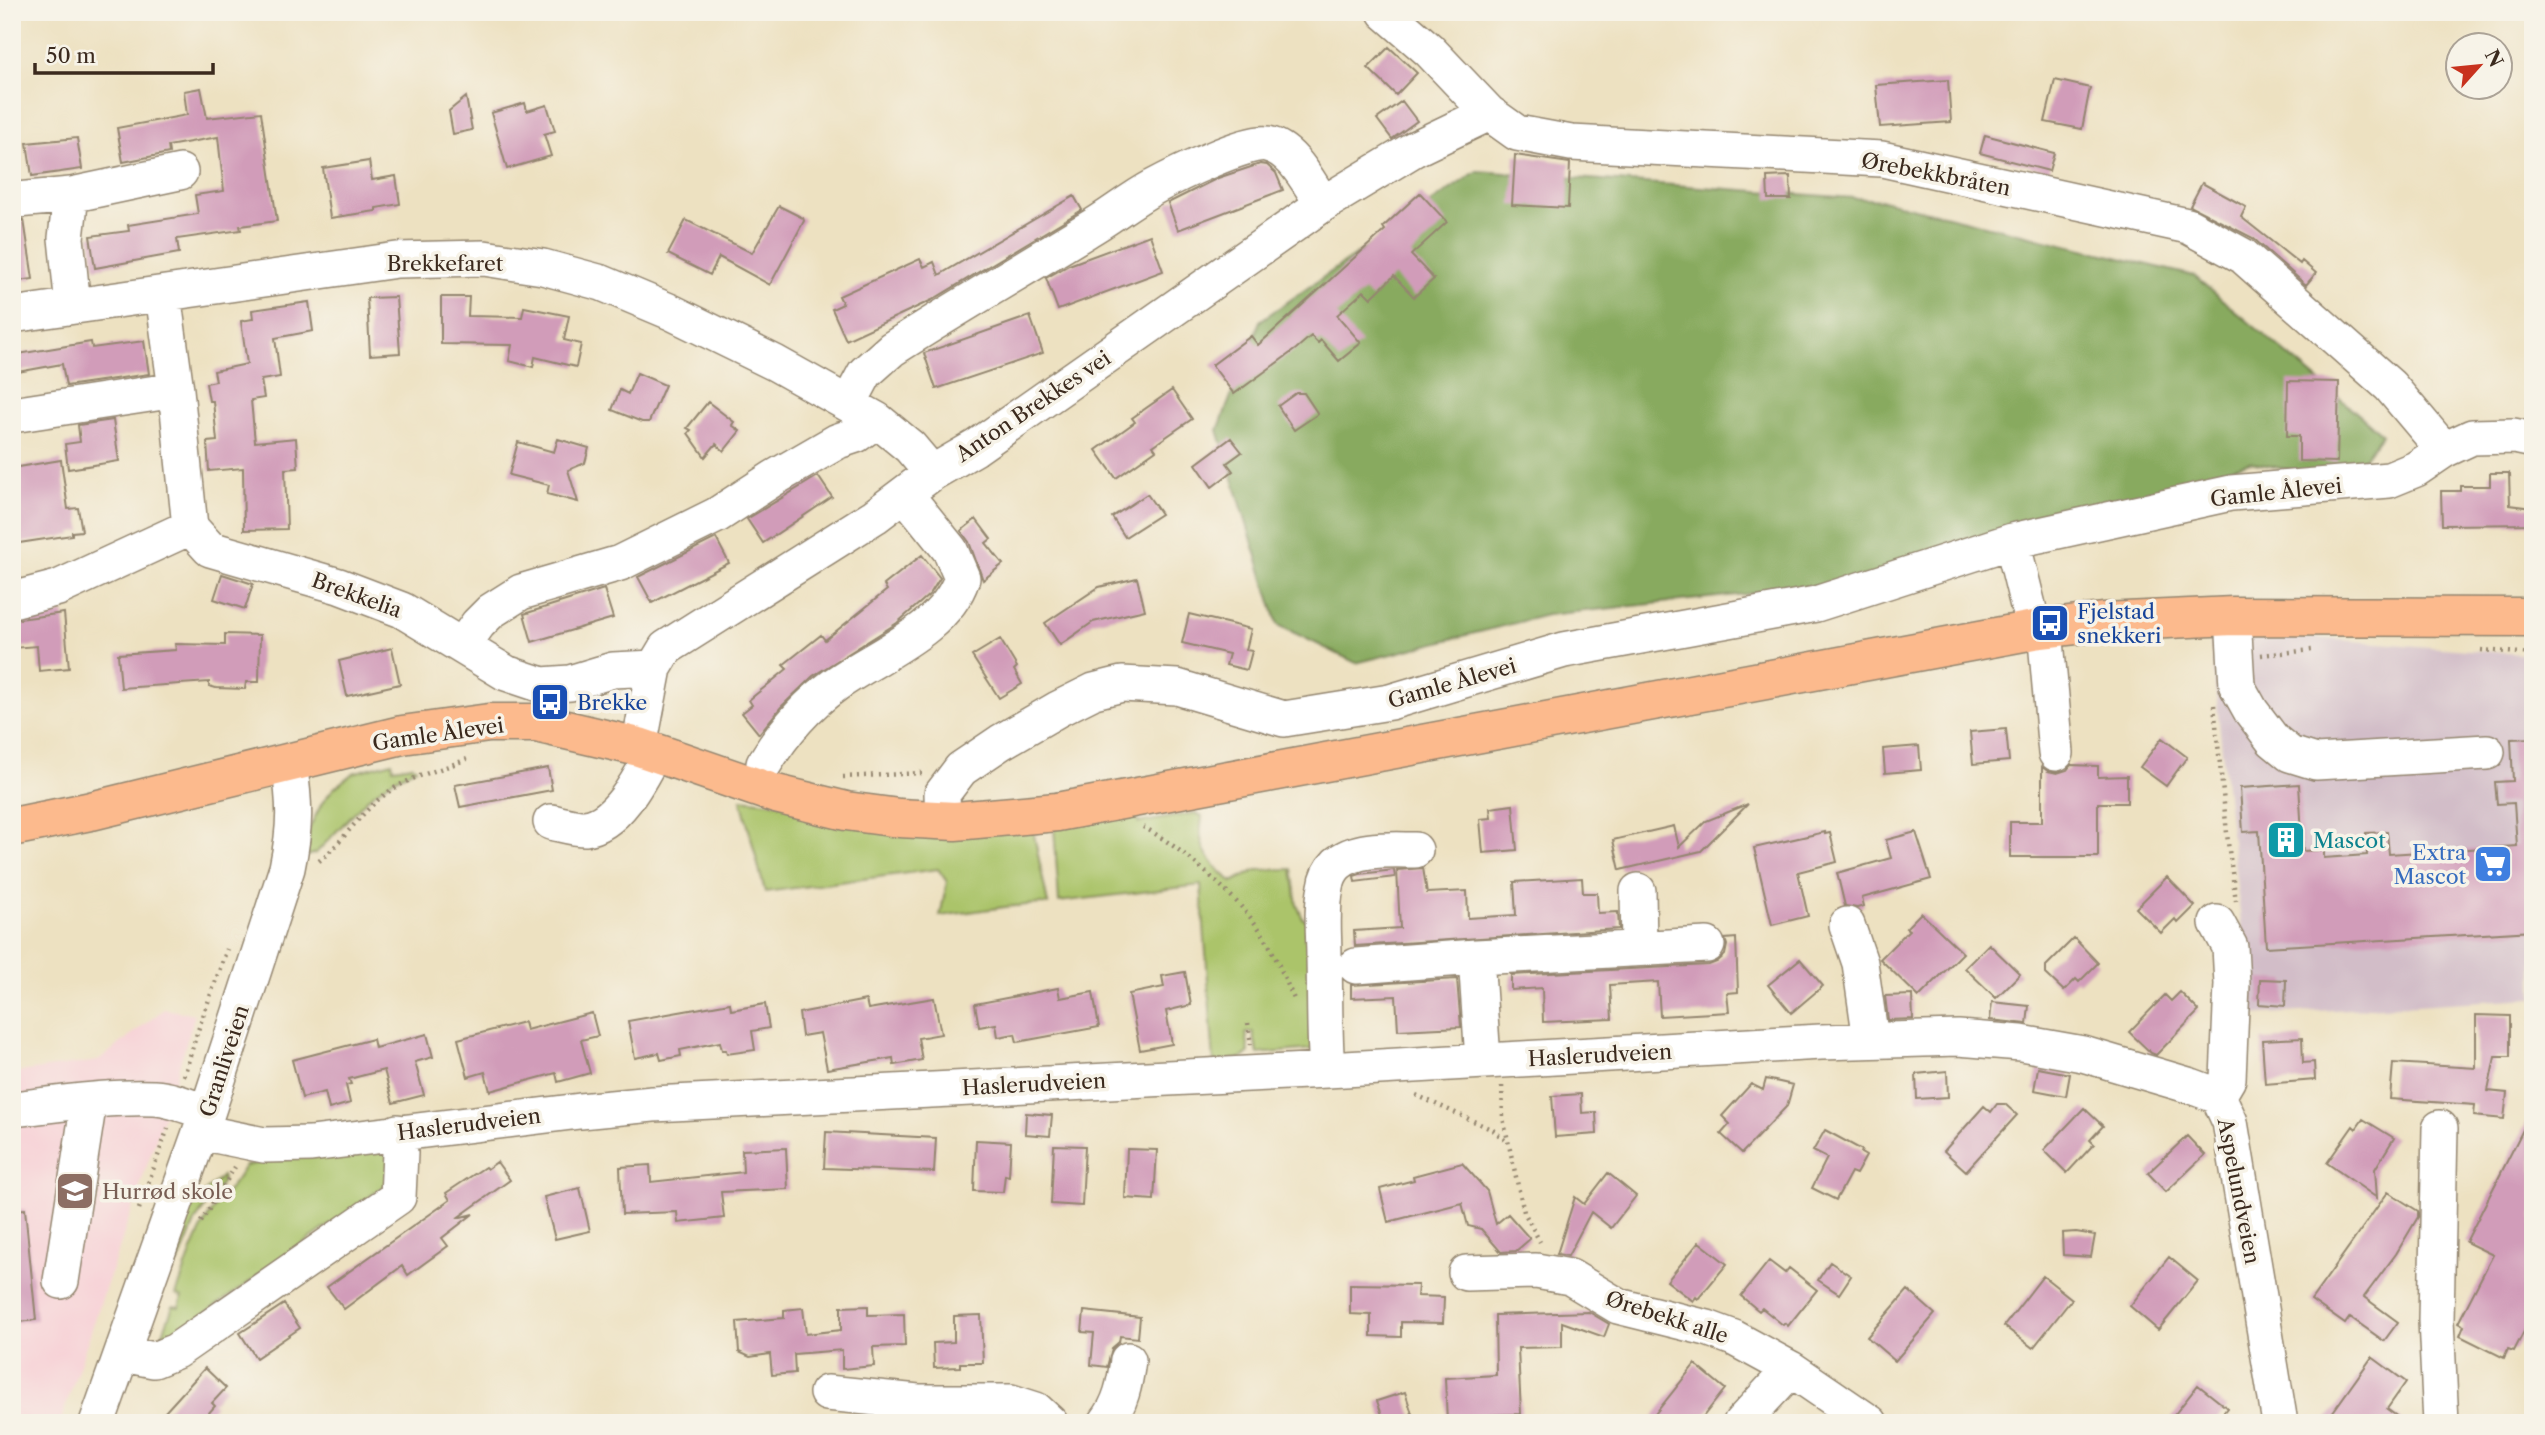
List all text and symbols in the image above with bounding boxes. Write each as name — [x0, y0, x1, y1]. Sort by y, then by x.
scale bar — [35, 32, 214, 76]
north arrow — [2444, 32, 2514, 102]
text: 50 m — [46, 43, 96, 68]
text: N — [2480, 46, 2508, 71]
street label: Ørebekkbråten — [1859, 147, 2013, 201]
street label: Brekkefaret — [387, 251, 504, 276]
street label: Anton Brekkes vei — [950, 345, 1115, 468]
street label: Gamle Ålevei — [2209, 473, 2343, 511]
street label: Brekkelia — [309, 567, 406, 623]
place label: Fjelstad snekkeri — [2077, 599, 2162, 648]
bus stop icon: Fjelstad snekkeri — [2029, 602, 2071, 644]
street label: Gamle Ålevei — [1385, 653, 1519, 713]
bus stop icon: Brekke — [529, 681, 571, 723]
place label: Brekke — [577, 690, 647, 715]
street label: Gamle Ålevei — [371, 712, 505, 756]
building icon: Mascot — [2265, 819, 2307, 861]
place label: Mascot — [2313, 828, 2386, 853]
place label: Extra Mascot — [2393, 840, 2467, 889]
supermarket icon: Extra Mascot — [2472, 843, 2514, 885]
street label: Granliveien — [194, 1002, 254, 1120]
street label: Haslerudveien — [1527, 1039, 1673, 1071]
street label: Haslerudveien — [961, 1068, 1107, 1100]
street label: Haslerudveien — [396, 1103, 542, 1145]
street label: Aspelundveien — [2212, 1115, 2265, 1266]
school or university icon: Hurrød skole — [54, 1170, 96, 1212]
place label: Hurrød skole — [102, 1179, 233, 1204]
street label: Ørebekk alle — [1603, 1285, 1731, 1349]

